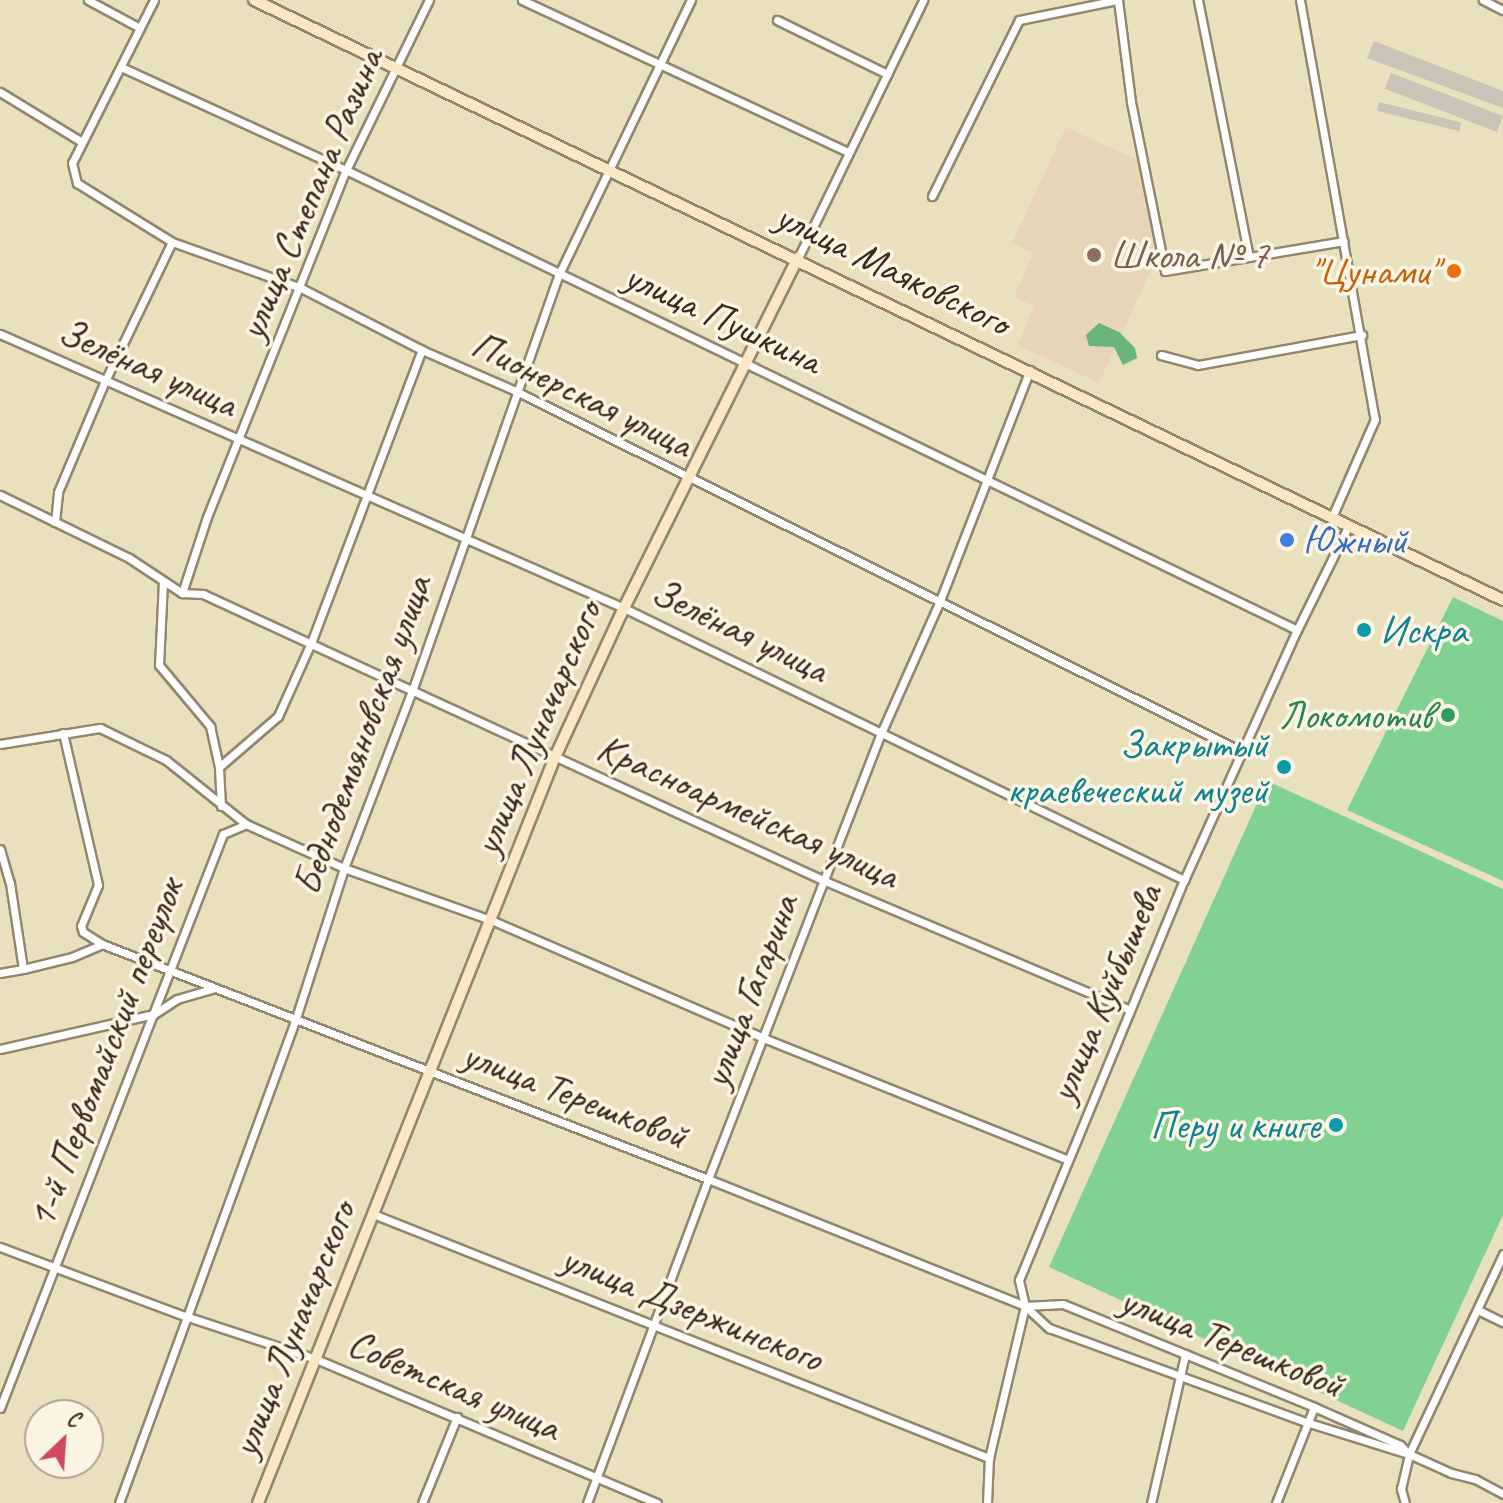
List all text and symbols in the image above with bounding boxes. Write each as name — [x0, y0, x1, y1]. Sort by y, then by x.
street label: улица Степана Разина — [227, 42, 393, 346]
street label: улица Маяковского — [768, 192, 1018, 346]
place label: Школа № 7 — [1110, 231, 1269, 279]
marker: Школа № 7 — [1085, 246, 1103, 264]
place label: "Цунами" — [1309, 247, 1438, 295]
street label: улица Пушкина — [616, 251, 830, 385]
marker: "Цунами" — [1445, 262, 1463, 280]
street label: Зелёная улица — [49, 306, 247, 428]
street label: Пионерская улица — [462, 319, 702, 469]
place label: Южный — [1303, 516, 1407, 564]
marker: Южный — [1278, 531, 1296, 549]
street label: Зелёная улица — [642, 566, 838, 694]
street label: Беднодемьяновская улица — [282, 568, 442, 902]
street label: улица Луначарского — [462, 594, 612, 862]
place label: Искра — [1380, 606, 1467, 654]
marker: Искра — [1355, 621, 1373, 639]
place label: Локомотив — [1279, 691, 1432, 739]
marker: Локомотив — [1439, 706, 1457, 724]
place label: Закрытый краевеческий музей — [1007, 720, 1268, 814]
street label: Красноармейская улица — [589, 723, 907, 899]
marker: Закрытый краевеческий музей — [1275, 758, 1293, 776]
street label: 1-й Первомайский переулок — [16, 872, 194, 1234]
street label: улица Куйбышева — [1038, 877, 1172, 1109]
street label: улица Гагарина — [691, 887, 809, 1095]
street label: улица Терешковой — [458, 1031, 692, 1159]
place label: Перу и книге — [1151, 1101, 1320, 1149]
marker: Перу и книге — [1327, 1116, 1345, 1134]
street label: улица Луначарского — [220, 1195, 366, 1463]
street label: улица Дзержинского — [556, 1234, 828, 1382]
street label: улица Терешковой — [1115, 1276, 1349, 1408]
street label: Советская улица — [339, 1318, 569, 1452]
north arrow — [24, 1399, 104, 1479]
text: С — [62, 1404, 84, 1434]

